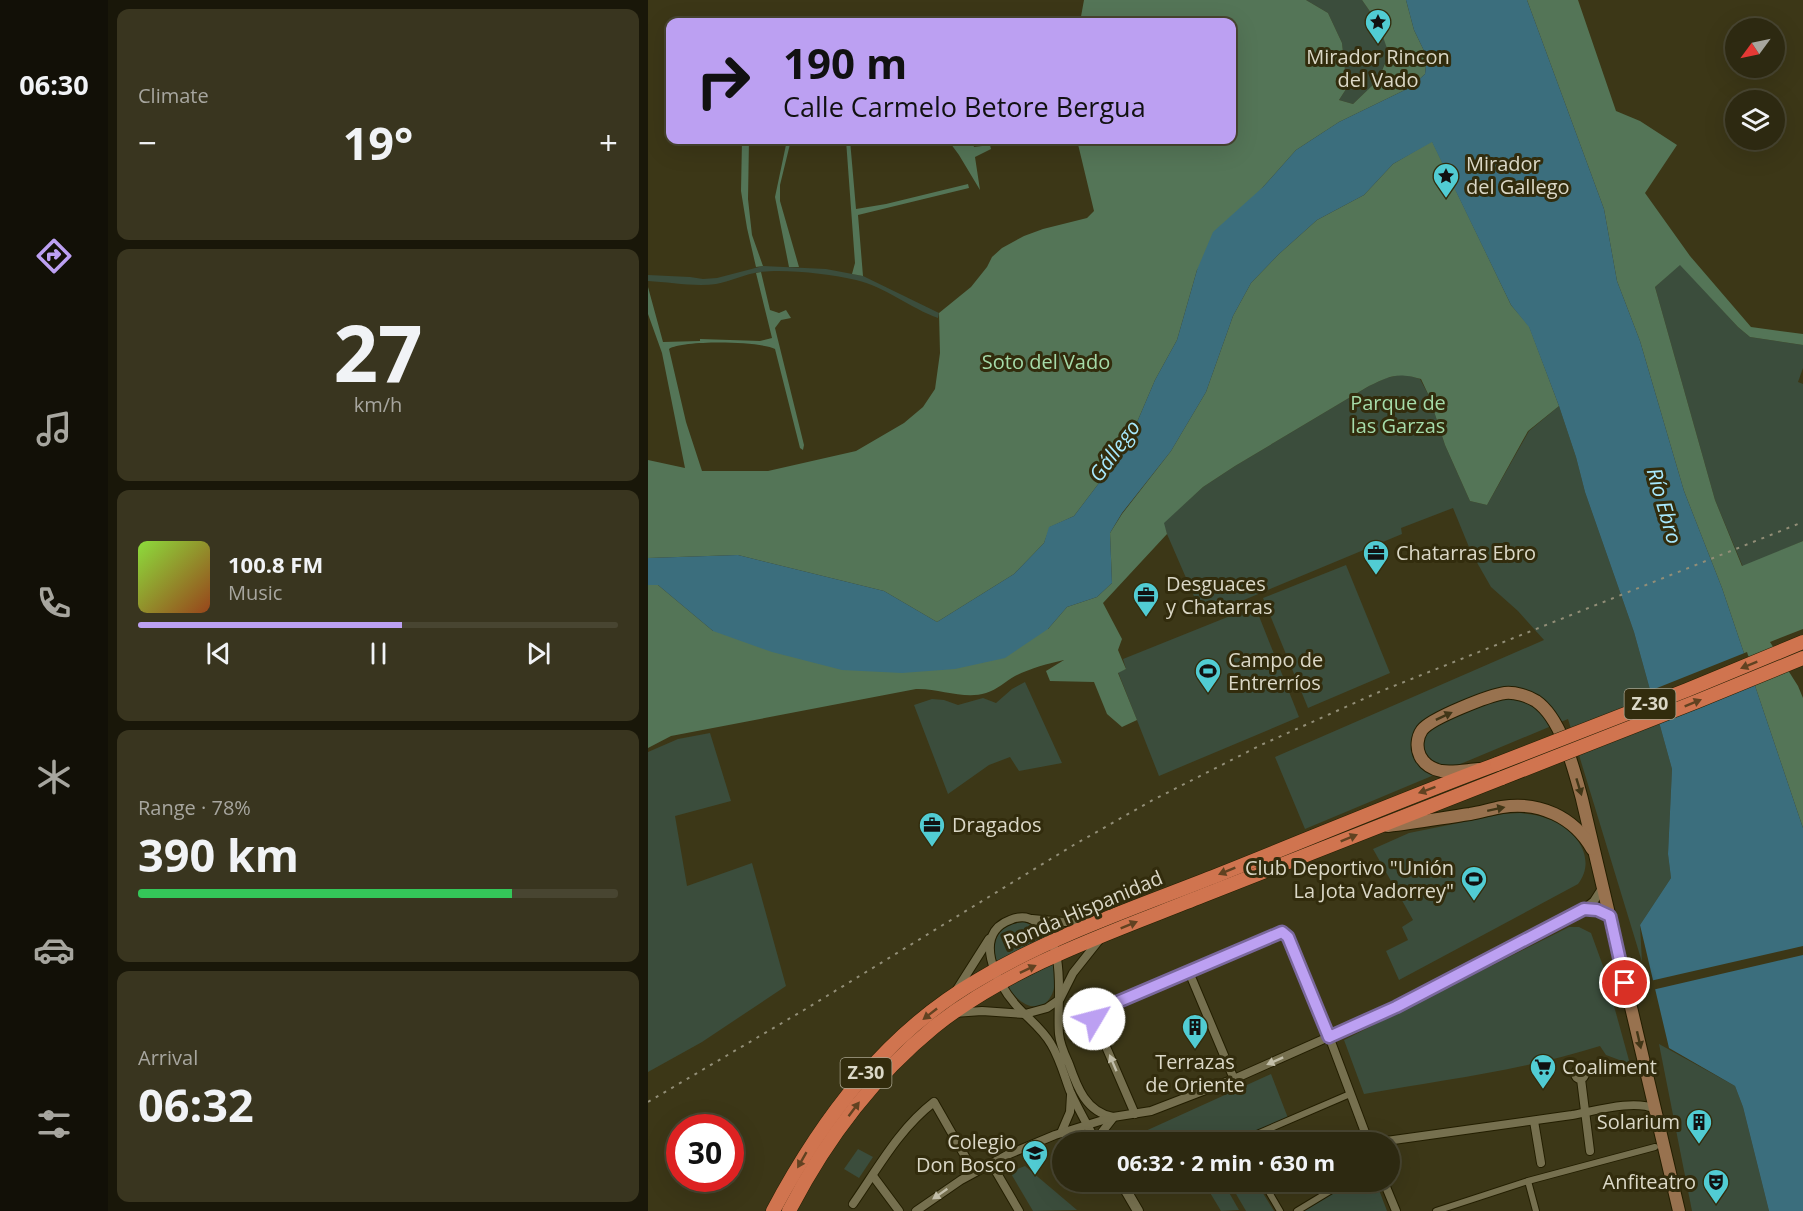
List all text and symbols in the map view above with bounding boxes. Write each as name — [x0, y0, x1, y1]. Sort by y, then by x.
place icon: Mirador Rincon del Vado — [1363, 7, 1393, 45]
north arrow — [1725, 18, 1785, 78]
map controls — [1725, 18, 1785, 150]
text: 190 m — [783, 34, 907, 91]
icon: right — [684, 42, 762, 120]
place label: Mirador Rincon del Vado — [1306, 43, 1450, 93]
text: 06:30 — [19, 66, 89, 103]
text: Climate — [138, 82, 209, 109]
text: Calle Carmelo Betore Bergua — [783, 88, 1146, 125]
button: layers — [1725, 90, 1785, 150]
text: 19° — [343, 112, 413, 173]
text: − — [138, 120, 157, 165]
text: + — [599, 120, 618, 165]
place label: Mirador del Gallego — [1466, 150, 1570, 200]
place icon: Mirador del Gallego — [1431, 161, 1461, 199]
icon: directions — [33, 235, 75, 277]
text: 27 — [333, 299, 423, 405]
park label: Soto del Vado — [982, 348, 1110, 375]
park label: Parque de las Garzas — [1350, 389, 1446, 439]
text: km/h — [354, 391, 402, 418]
icon: music — [33, 408, 75, 450]
water label: Gállego — [1082, 414, 1146, 487]
water label: Río Ebro — [1641, 465, 1689, 547]
office icon: Chatarras Ebro — [1361, 538, 1391, 576]
place label: Chatarras Ebro — [1396, 539, 1536, 566]
text: 100.8 FM — [228, 549, 323, 579]
place label: Desguaces y Chatarras — [1166, 570, 1272, 620]
text: Music — [228, 579, 282, 606]
office icon: Desguaces y Chatarras — [1131, 580, 1161, 618]
icon: phone — [33, 582, 75, 624]
icon: previous — [202, 637, 235, 670]
icon: pause — [362, 637, 395, 670]
icon: next — [522, 637, 555, 670]
place label: Campo de Entrerríos — [1228, 646, 1323, 696]
sports icon: Campo de Entrerríos — [1193, 656, 1223, 694]
one-way arrow — [1740, 661, 1758, 670]
road number: Z-30 — [1624, 689, 1676, 719]
one-way arrow — [1685, 698, 1703, 708]
one-way arrow — [1435, 711, 1453, 721]
icon: climate — [33, 756, 75, 798]
one-way arrow — [1575, 778, 1584, 796]
one-way arrow — [1418, 786, 1436, 795]
text: Range · 78% — [138, 794, 251, 821]
one-way arrow — [1487, 804, 1506, 813]
office icon: Dragados — [917, 810, 947, 848]
place label: Dragados — [952, 811, 1042, 838]
text: 390 km — [138, 824, 299, 885]
one-way arrow — [1341, 833, 1359, 843]
place label: Club Deportivo "Unión La Jota Vadorrey" — [1245, 854, 1454, 904]
street label: Ronda Hispanidad — [999, 864, 1167, 955]
sports icon: Club Deportivo "Unión La Jota Vadorrey" — [1459, 864, 1489, 902]
one-way arrow — [1218, 867, 1236, 876]
one-way arrow — [1120, 920, 1138, 930]
icon: car — [33, 929, 75, 971]
pin — [1599, 957, 1650, 1008]
one-way arrow — [1020, 965, 1037, 974]
icon: arrive — [1608, 966, 1641, 999]
position arrow — [1062, 987, 1126, 1051]
one-way arrow — [922, 1008, 937, 1020]
building icon: Terrazas de Oriente — [1180, 1012, 1210, 1050]
one-way arrow — [1634, 1031, 1644, 1049]
text: Arrival — [138, 1044, 198, 1071]
place label: Terrazas de Oriente — [1145, 1048, 1245, 1098]
supermarket icon: Coaliment — [1528, 1052, 1558, 1090]
one-way arrow — [1108, 1053, 1118, 1071]
place label: Coaliment — [1562, 1053, 1657, 1080]
one-way arrow — [1266, 1056, 1284, 1066]
road number: Z-30 — [840, 1058, 892, 1088]
text: 06:32 — [138, 1074, 254, 1135]
one-way arrow — [848, 1101, 861, 1117]
icon: filters — [33, 1103, 75, 1145]
building icon: Solarium — [1684, 1107, 1714, 1145]
place label: Solarium — [1597, 1108, 1680, 1135]
speed limit sign: 30 — [666, 1114, 744, 1192]
place label: Colegio Don Bosco — [916, 1128, 1016, 1178]
school or university icon: Colegio Don Bosco — [1020, 1138, 1050, 1176]
text: 06:32 · 2 min · 630 m — [1117, 1147, 1335, 1177]
one-way arrow — [797, 1152, 807, 1169]
theatre icon: Anfiteatro — [1701, 1167, 1731, 1205]
place label: Anfiteatro — [1603, 1168, 1696, 1195]
one-way arrow — [932, 1188, 948, 1199]

